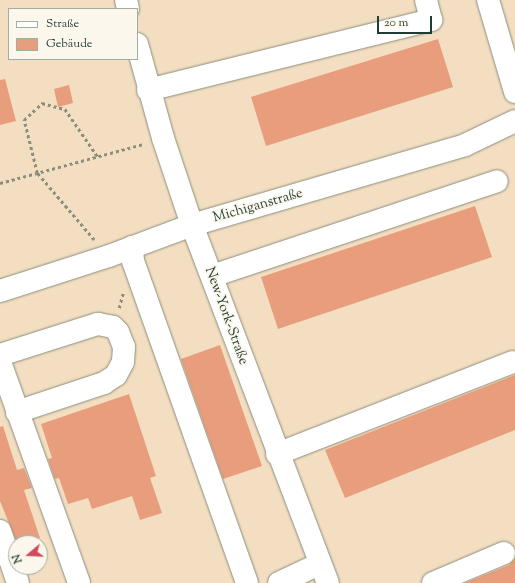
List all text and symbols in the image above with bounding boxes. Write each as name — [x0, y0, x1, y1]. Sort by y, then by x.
legend — [8, 8, 138, 60]
scale bar — [379, 8, 434, 34]
text: 20 m — [384, 14, 408, 32]
text: Straße — [46, 15, 79, 33]
text: Gebäude — [46, 35, 92, 53]
street label: Michiganstraße — [211, 185, 305, 227]
street label: New-York-Straße — [201, 265, 251, 367]
north arrow — [8, 535, 48, 575]
text: N — [9, 552, 27, 565]

